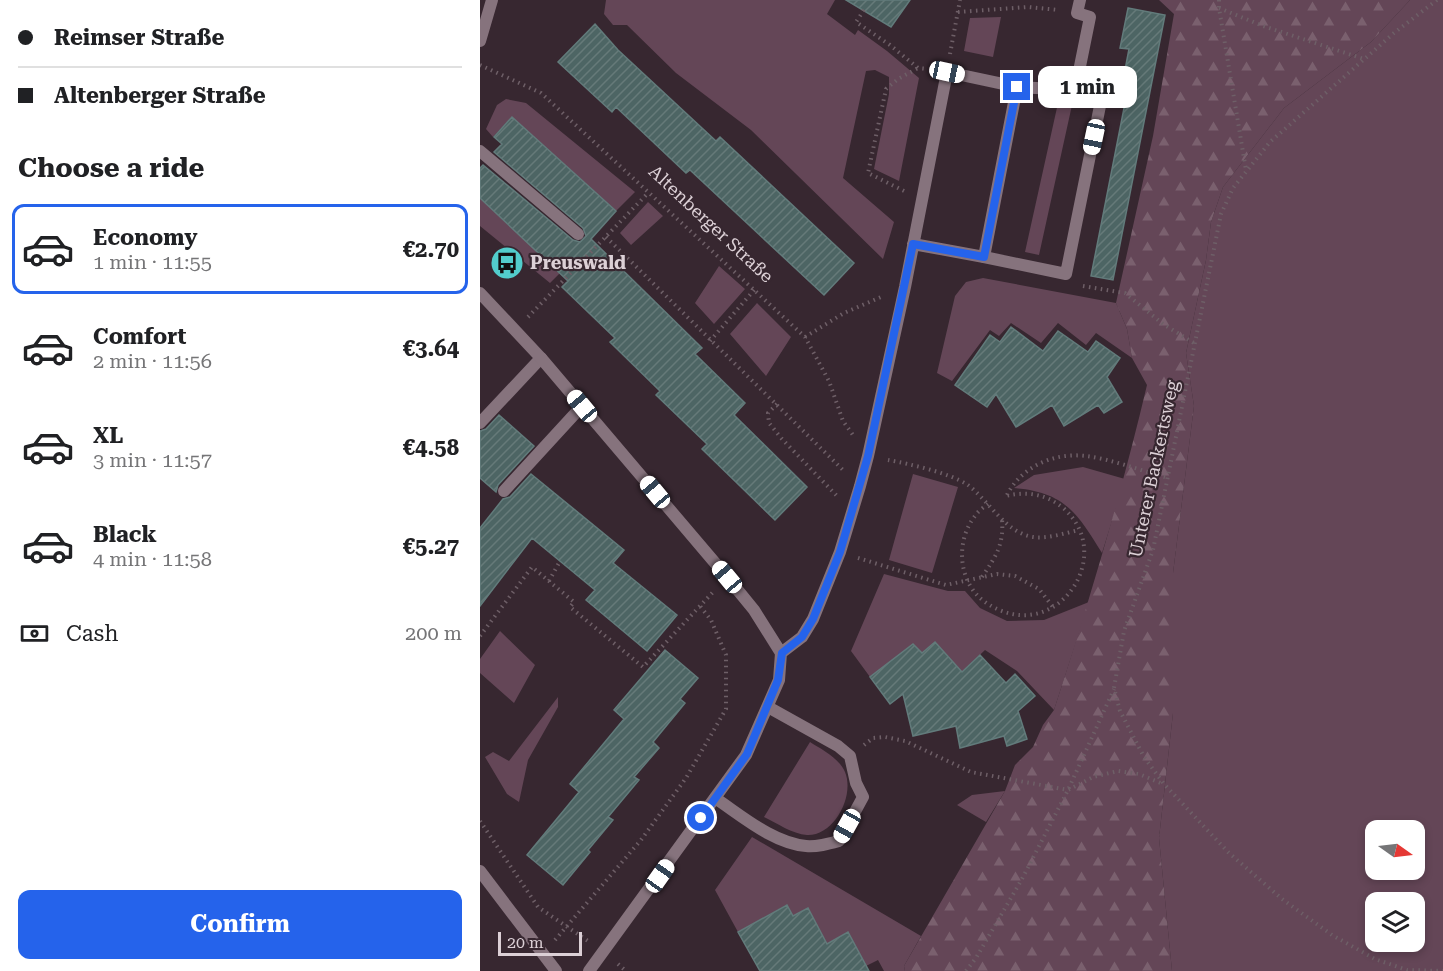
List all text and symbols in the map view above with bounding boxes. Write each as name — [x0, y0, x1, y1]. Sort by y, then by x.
text: Reimser Straße — [54, 25, 224, 50]
car — [928, 59, 966, 85]
callout: 1 min — [1038, 66, 1137, 108]
route end — [1003, 73, 1030, 100]
text: 1 min — [1060, 75, 1115, 99]
text: Altenberger Straße — [54, 83, 266, 108]
car — [1081, 118, 1107, 156]
text: Choose a ride — [18, 152, 204, 184]
street label: Altenberger Straße — [645, 161, 778, 287]
icon: car — [21, 222, 75, 276]
text: Economy — [93, 225, 197, 250]
text: €2.70 — [403, 237, 459, 262]
bus stop icon: Preuswald — [489, 245, 525, 281]
text: 1 min · 11:55 — [93, 250, 212, 274]
place label: Preuswald — [530, 252, 626, 273]
icon: car — [21, 321, 75, 375]
text: Comfort — [93, 324, 186, 349]
text: €3.64 — [403, 336, 459, 361]
text: 2 min · 11:56 — [93, 349, 212, 373]
street label: Unterer Backertsweg — [1124, 377, 1183, 560]
car — [564, 386, 600, 426]
icon: car — [21, 420, 75, 474]
text: XL — [93, 423, 123, 448]
text: €4.58 — [403, 435, 459, 460]
text: 3 min · 11:57 — [93, 448, 212, 472]
car — [637, 472, 673, 512]
icon: car — [21, 519, 75, 573]
text: Black — [93, 522, 157, 547]
text: €5.27 — [403, 534, 459, 559]
text: 4 min · 11:58 — [93, 547, 212, 571]
car — [709, 557, 745, 597]
icon: cash — [18, 617, 51, 650]
text: Cash — [66, 621, 118, 646]
text: 200 m — [405, 621, 462, 645]
route start — [687, 804, 714, 831]
car — [830, 806, 864, 846]
north arrow — [1365, 820, 1425, 880]
map controls — [1365, 820, 1425, 952]
car — [642, 856, 678, 896]
button: Confirm — [18, 890, 462, 959]
button: layers — [1365, 892, 1425, 952]
scale bar — [498, 929, 582, 956]
text: 20 m — [507, 933, 544, 952]

